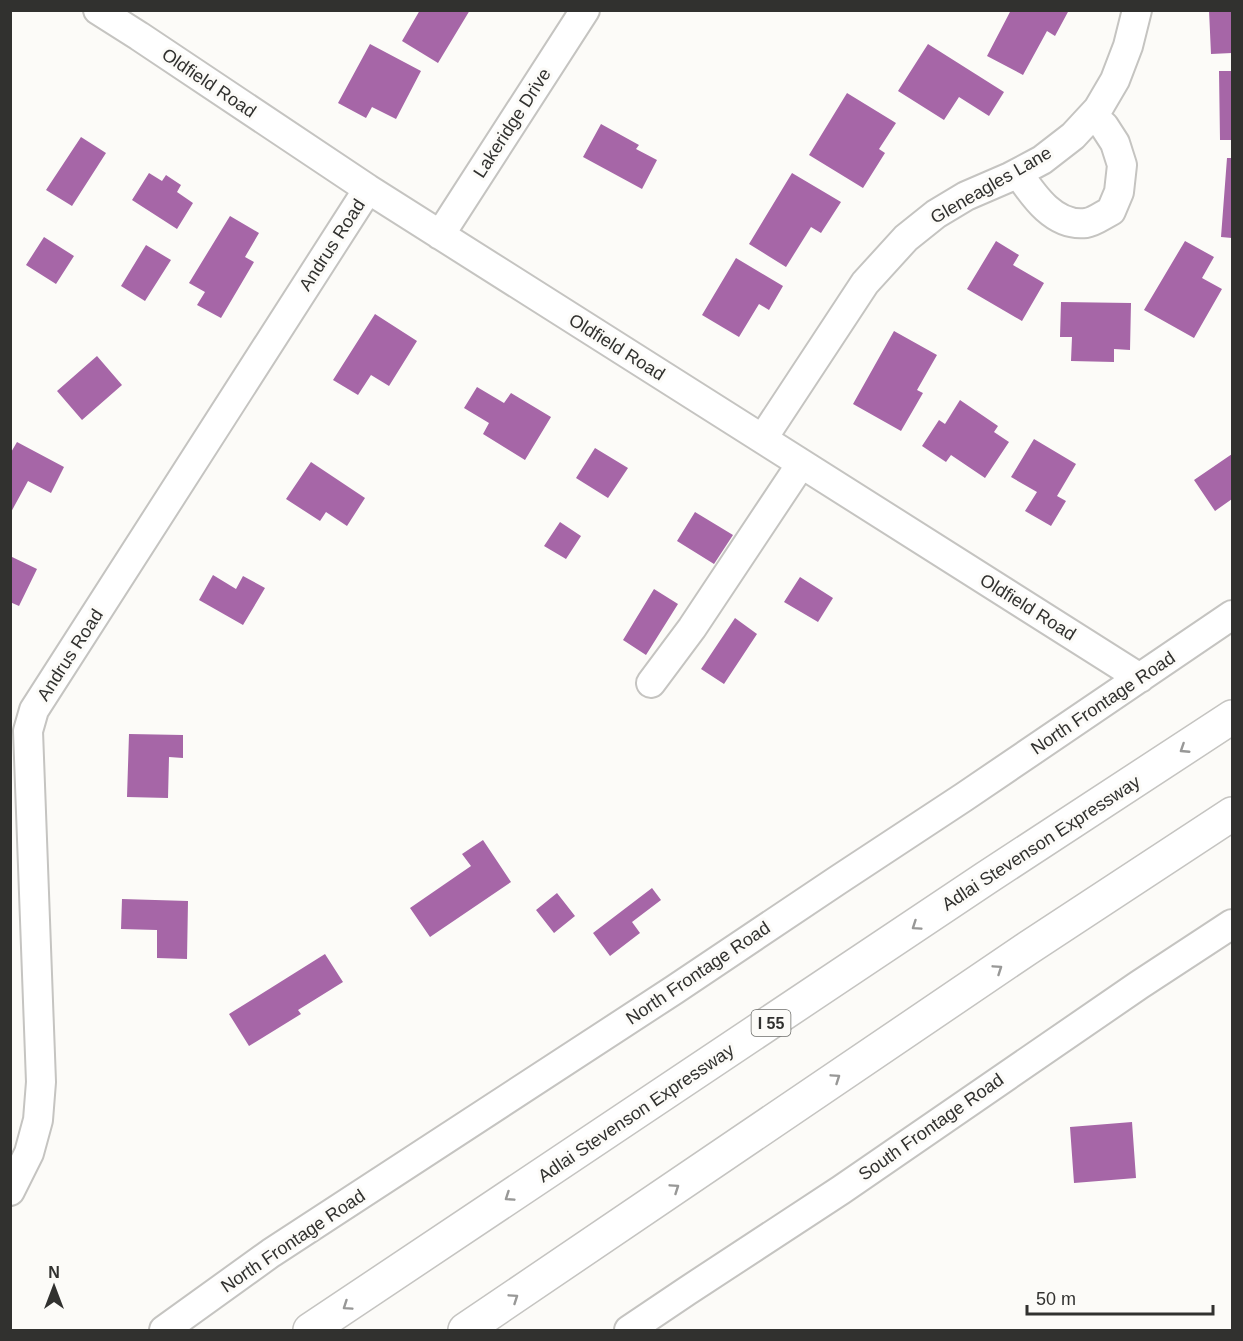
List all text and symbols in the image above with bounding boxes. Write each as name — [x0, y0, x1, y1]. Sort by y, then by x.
street label: Oldfield Road — [158, 44, 260, 122]
street label: Lakeridge Drive — [469, 65, 555, 181]
street label: Gleneagles Lane — [927, 142, 1055, 228]
street label: Andrus Road — [295, 195, 369, 295]
street label: Oldfield Road — [565, 310, 669, 384]
street label: Oldfield Road — [976, 570, 1080, 644]
street label: Andrus Road — [33, 605, 107, 705]
street label: North Frontage Road — [1027, 647, 1179, 759]
one-way arrow — [1179, 742, 1190, 753]
street label: Adlai Stevenson Expressway — [938, 771, 1144, 915]
street label: North Frontage Road — [622, 917, 774, 1029]
one-way arrow — [911, 918, 922, 929]
one-way arrow — [991, 965, 1002, 976]
road number: I 55 — [752, 1010, 790, 1036]
street label: Adlai Stevenson Expressway — [534, 1040, 738, 1186]
street label: South Frontage Road — [855, 1069, 1007, 1185]
one-way arrow — [830, 1074, 841, 1085]
one-way arrow — [668, 1184, 679, 1195]
street label: North Frontage Road — [217, 1185, 369, 1297]
one-way arrow — [505, 1190, 516, 1201]
north arrow — [24, 1257, 84, 1317]
text: N — [48, 1264, 60, 1281]
scale bar — [1027, 1278, 1213, 1316]
text: 50 m — [1036, 1289, 1076, 1309]
one-way arrow — [507, 1294, 518, 1305]
one-way arrow — [343, 1299, 354, 1310]

